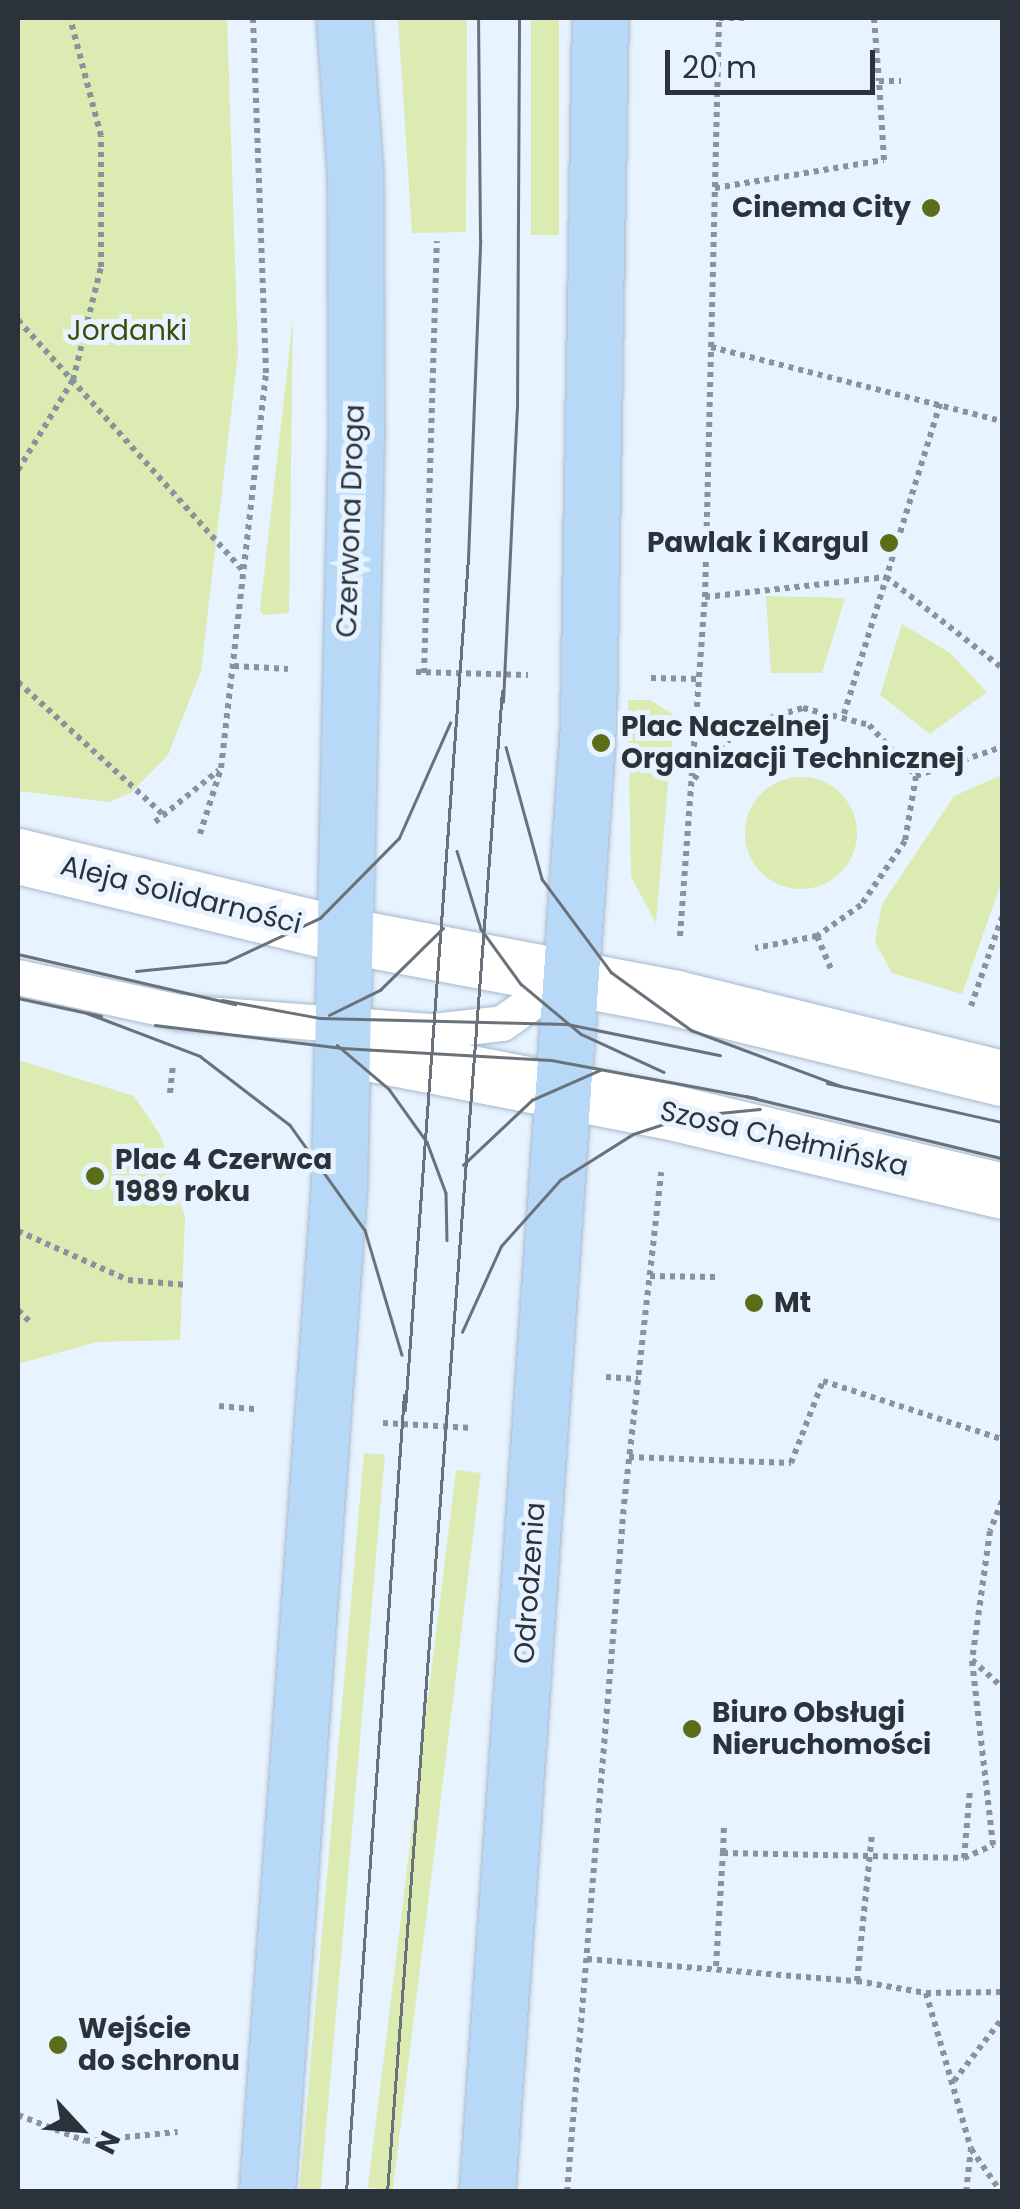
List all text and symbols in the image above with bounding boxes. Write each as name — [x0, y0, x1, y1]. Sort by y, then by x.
scale bar — [670, 30, 880, 92]
text: 20 m — [682, 46, 757, 89]
place label: Cinema City — [732, 191, 911, 225]
marker: Cinema City — [920, 197, 942, 219]
park label: Jordanki — [67, 314, 187, 348]
street label: Czerwona Droga — [330, 404, 372, 638]
place label: Pawlak i Kargul — [647, 526, 869, 560]
marker: Pawlak i Kargul — [878, 532, 900, 554]
place label: Plac Naczelnej Organizacji Technicznej — [621, 710, 964, 776]
marker: Plac Naczelnej Organizacji Technicznej — [590, 732, 612, 754]
street label: Aleja Solidarności — [57, 849, 305, 941]
street label: Szosa Chełmińska — [657, 1094, 911, 1184]
place label: Plac 4 Czerwca 1989 roku — [115, 1143, 332, 1209]
marker: Plac 4 Czerwca 1989 roku — [84, 1165, 106, 1187]
place label: Mt — [774, 1286, 811, 1320]
marker: Mt — [743, 1292, 765, 1314]
street label: Odrodzenia — [508, 1501, 552, 1665]
place label: Biuro Obsługi Nieruchomości — [712, 1696, 931, 1762]
marker: Biuro Obsługi Nieruchomości — [681, 1718, 703, 1740]
place label: Wejście do schronu — [78, 2012, 240, 2078]
marker: Wejście do schronu — [47, 2034, 69, 2056]
north arrow — [30, 2079, 130, 2179]
text: N — [85, 2124, 130, 2160]

